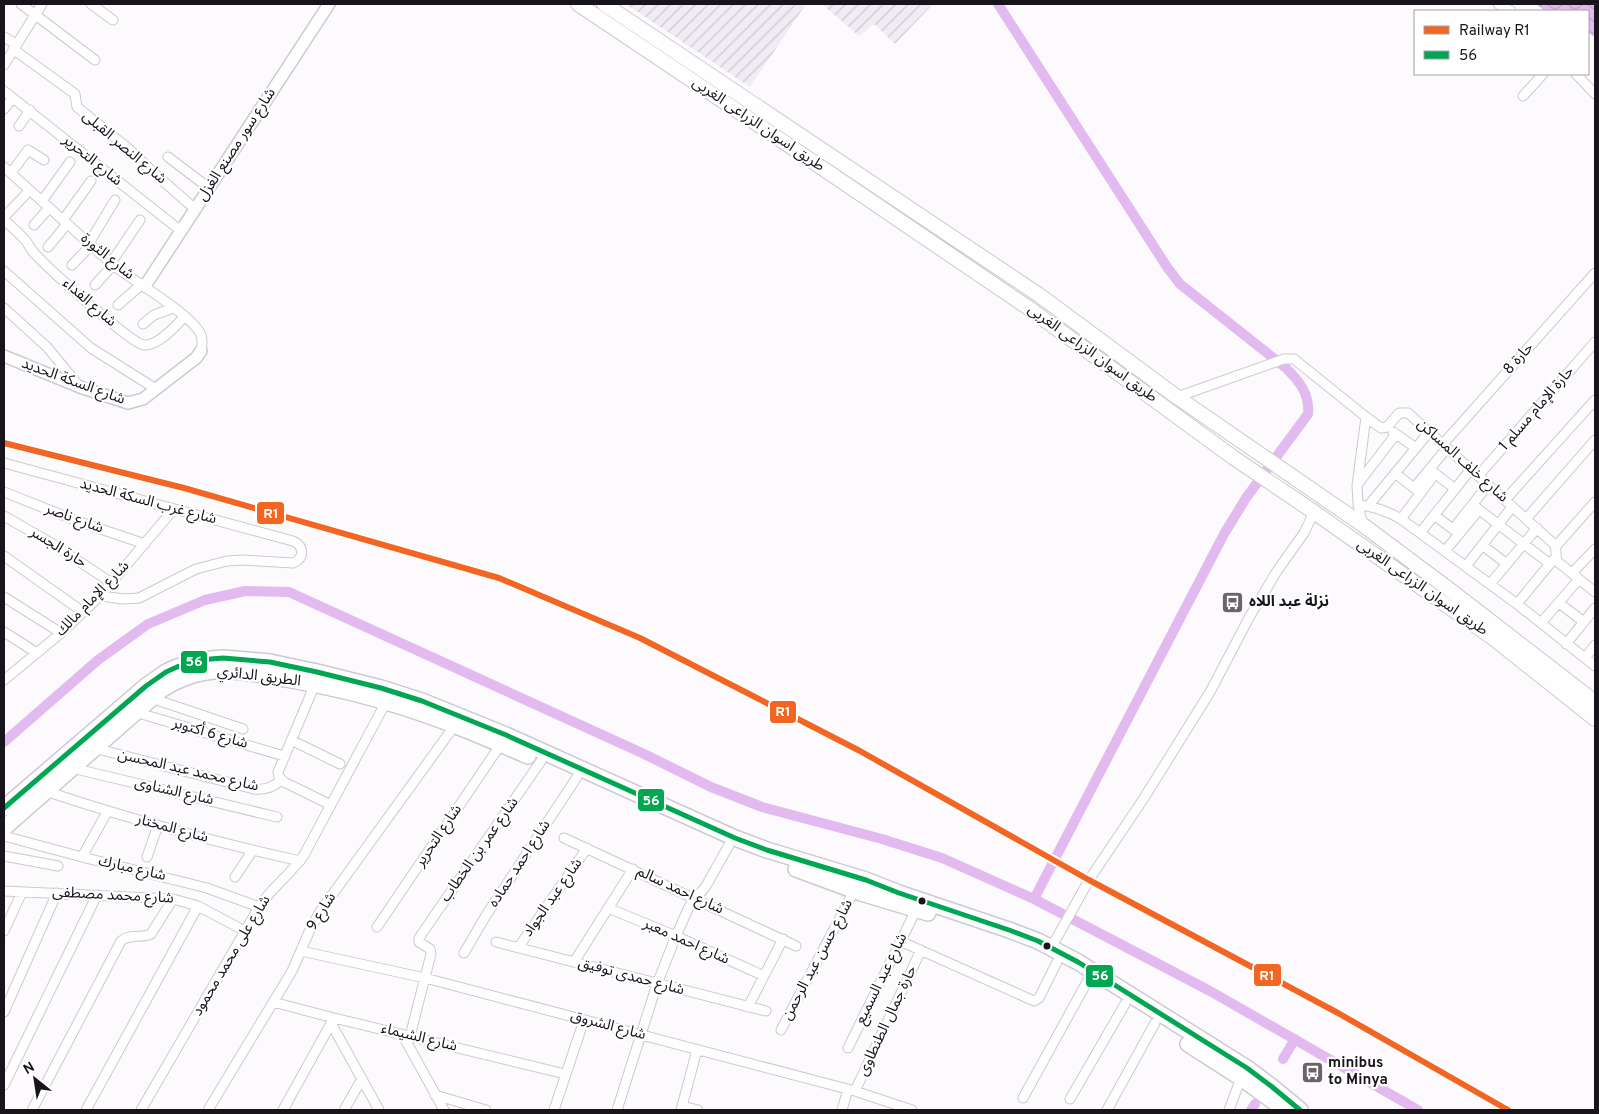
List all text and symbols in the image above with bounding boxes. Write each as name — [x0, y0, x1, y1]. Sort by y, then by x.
legend — [1414, 10, 1589, 75]
text: Railway R1 — [1459, 22, 1530, 41]
text: 56 — [1459, 47, 1477, 66]
street label: طريق اسوان الزراعى الغربى — [688, 74, 828, 176]
street label: شارع سور مصنع الغزل — [193, 85, 282, 206]
street label: شارع النصر القبلى — [77, 107, 170, 190]
street label: شارع التحرير — [57, 131, 126, 192]
street label: شارع الثورة — [76, 230, 138, 285]
street label: شارع الفداء — [57, 274, 120, 333]
street label: طريق اسوان الزراعى الغربى — [1023, 301, 1161, 407]
street label: حارة 8 — [1500, 339, 1539, 379]
street label: شارع السكة الحديد — [18, 354, 128, 411]
street label: حارة الإمام مسلم 1 — [1495, 363, 1579, 455]
street label: شارع خلف المساكن — [1412, 415, 1512, 508]
street label: شارع غرب السكة الحديد — [77, 475, 219, 530]
street label: شارع ناصر — [41, 499, 106, 539]
line badge: R1 — [256, 501, 285, 525]
text: R1 — [263, 506, 279, 523]
street label: حارة الجسر — [25, 523, 90, 573]
street label: طريق اسوان الزراعى الغربى — [1353, 536, 1491, 640]
street label: شارع الإمام مالك — [52, 557, 135, 642]
bus stop icon: نزلة عبد اللاه — [1221, 590, 1245, 614]
place label: نزلة عبد اللاه — [1249, 592, 1329, 612]
line badge: 56 — [180, 650, 208, 674]
text: 56 — [185, 654, 203, 671]
street label: الطريق الدائري — [216, 662, 302, 692]
line badge: R1 — [769, 700, 797, 724]
text: R1 — [775, 704, 791, 721]
street label: شارع 6 أكتوبر — [169, 713, 250, 755]
street label: شارع محمد عبد المحسن — [115, 746, 260, 797]
street label: شارع الشناوى — [132, 774, 216, 811]
line badge: 56 — [637, 788, 665, 812]
text: 56 — [642, 793, 660, 810]
street label: شارع عمر بن الخطاب — [437, 794, 524, 907]
street label: شارع التحرير — [411, 801, 468, 872]
street label: شارع المختار — [133, 810, 210, 849]
street label: شارع احمد حماده — [485, 817, 556, 912]
street label: شارع مبارك — [96, 852, 168, 887]
street label: شارع عبد الجواد — [519, 855, 588, 942]
street label: شارع احمد سالم — [633, 863, 727, 920]
street label: شارع محمد مصطفى — [52, 883, 174, 910]
street label: شارع 9 — [303, 889, 342, 935]
street label: شارع على محمد محمود — [188, 892, 276, 1020]
street label: شارع حسن عبد الرحمن — [778, 896, 859, 1024]
unlabelled marker — [917, 896, 927, 906]
street label: شارع احمد معبر — [639, 914, 732, 970]
street label: شارع عبد السميع — [852, 930, 913, 1028]
unlabelled marker — [1042, 941, 1052, 951]
street label: شارع حمدى توفيق — [576, 954, 686, 1001]
street label: حارة جمال الطنطاوى — [854, 963, 922, 1079]
line badge: R1 — [1253, 963, 1282, 987]
line badge: 56 — [1085, 964, 1114, 988]
text: 56 — [1091, 968, 1109, 985]
text: R1 — [1259, 968, 1275, 985]
street label: شارع الشروق — [568, 1007, 648, 1046]
street label: شارع الشيماء — [379, 1019, 459, 1058]
north arrow — [10, 1054, 60, 1104]
place label: minibus to Minya — [1328, 1054, 1388, 1090]
text: N — [21, 1059, 38, 1079]
bus stop icon: minibus to Minya — [1300, 1060, 1324, 1084]

